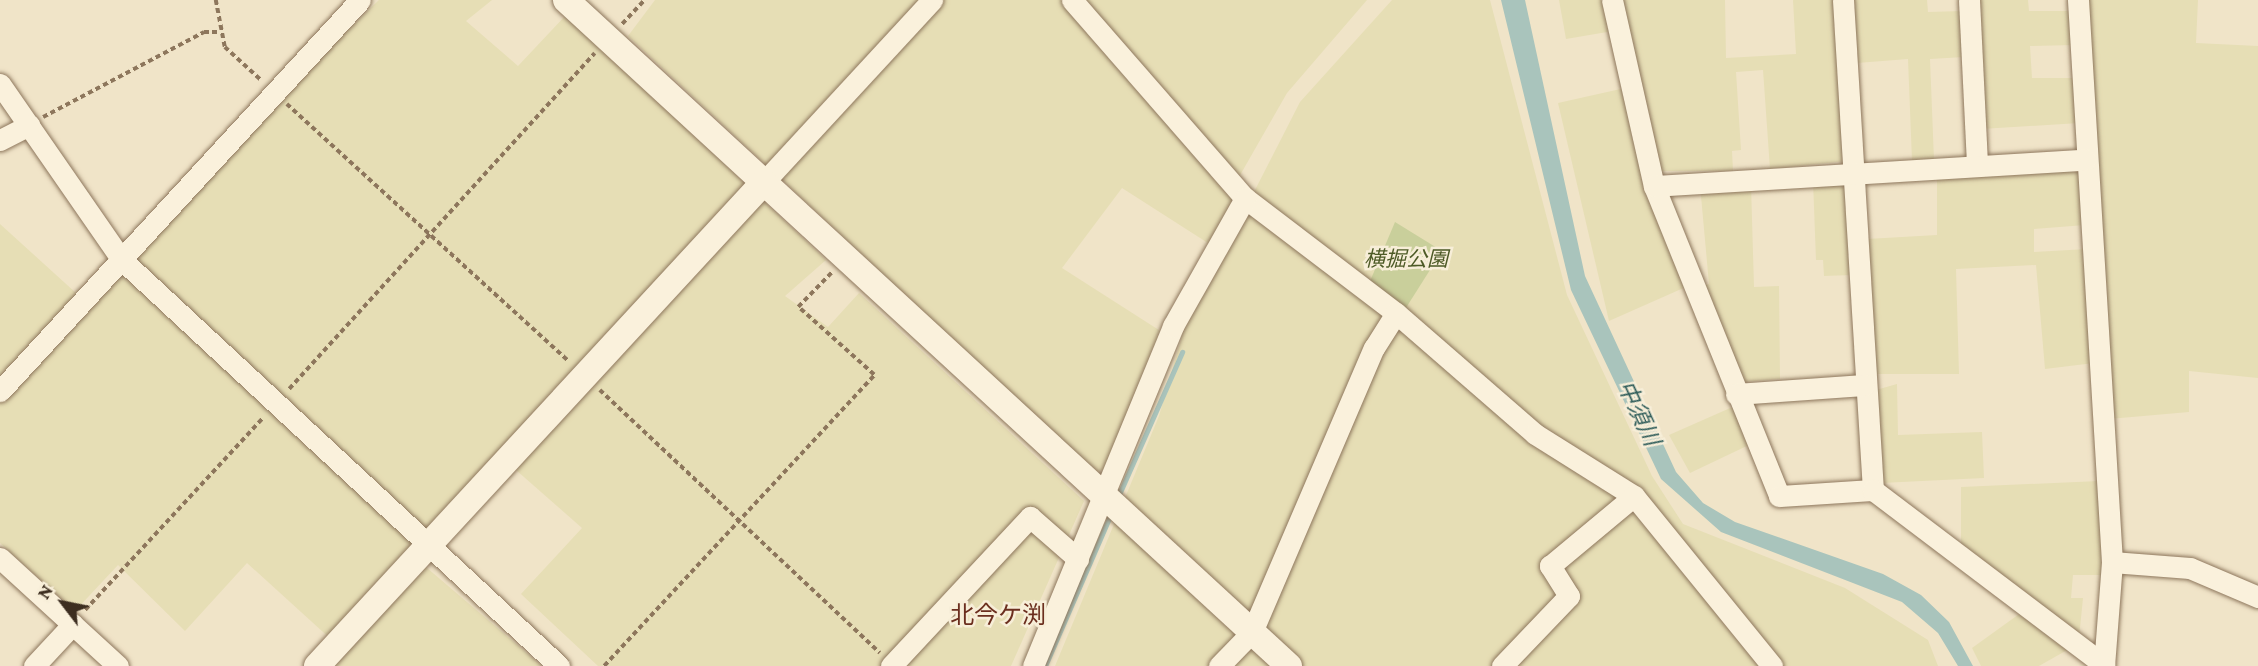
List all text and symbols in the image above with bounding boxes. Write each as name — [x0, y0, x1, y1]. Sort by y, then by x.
park label: 横掘公園 — [1364, 246, 1448, 272]
water label: 中須川 — [1612, 376, 1666, 450]
north arrow — [28, 568, 98, 638]
text: N — [32, 581, 57, 603]
district label: 北今ケ渕 — [950, 601, 1046, 629]

